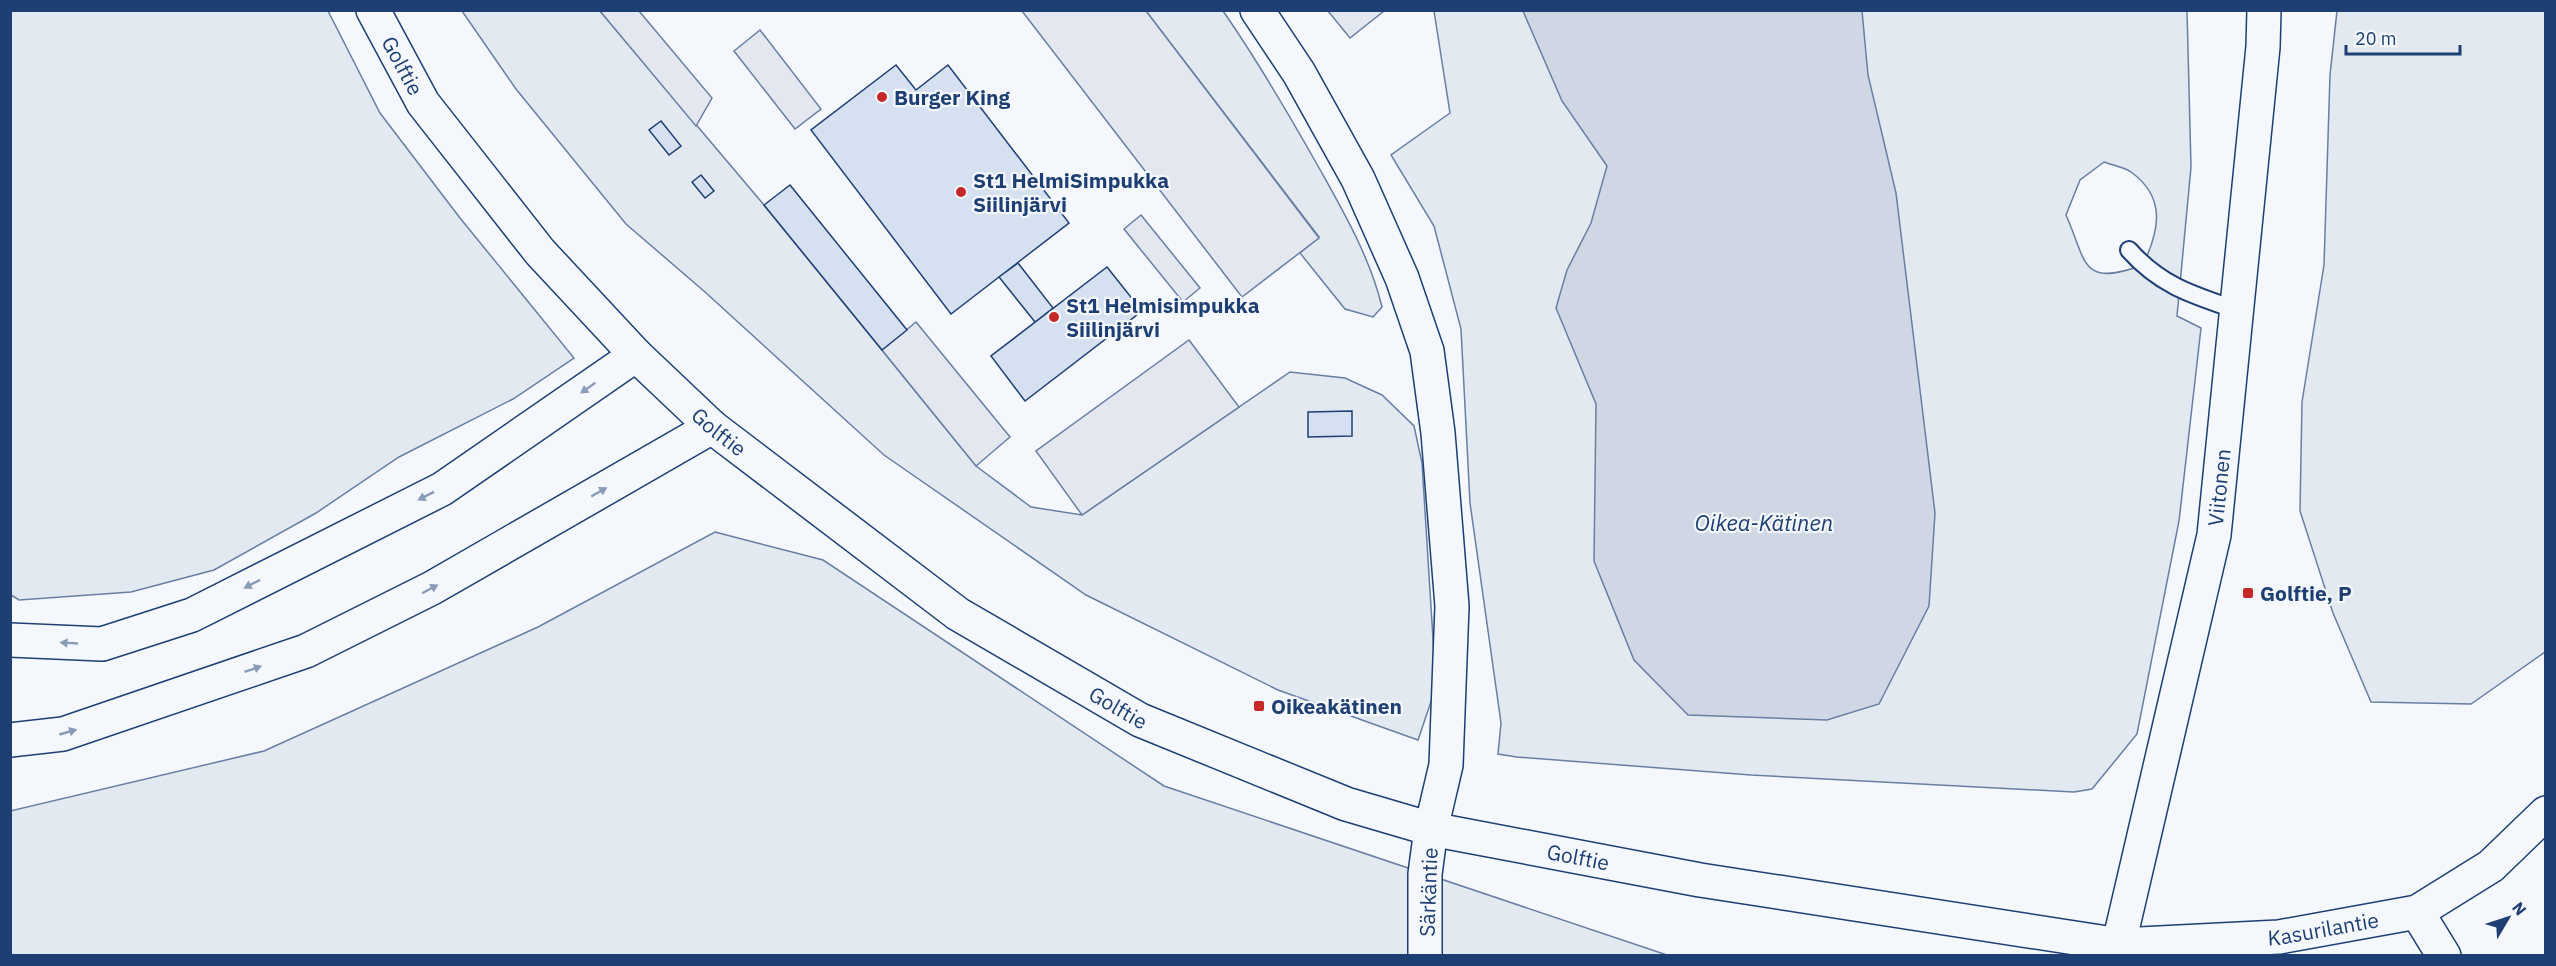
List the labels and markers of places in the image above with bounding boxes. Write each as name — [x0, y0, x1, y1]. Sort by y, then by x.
place label: Burger King — [894, 83, 1011, 111]
marker: Burger King — [875, 90, 889, 104]
place label: St1 HelmiSimpukka Siilinjärvi — [973, 166, 1169, 218]
marker: St1 HelmiSimpukka Siilinjärvi — [954, 185, 968, 199]
place label: St1 Helmisimpukka Siilinjärvi — [1066, 291, 1260, 343]
marker: St1 Helmisimpukka Siilinjärvi — [1047, 310, 1061, 324]
place label: Golftie, P — [2260, 579, 2352, 607]
marker: Golftie, P — [2241, 586, 2255, 600]
place label: Oikeakätinen — [1271, 692, 1402, 720]
marker: Oikeakätinen — [1252, 699, 1266, 713]

